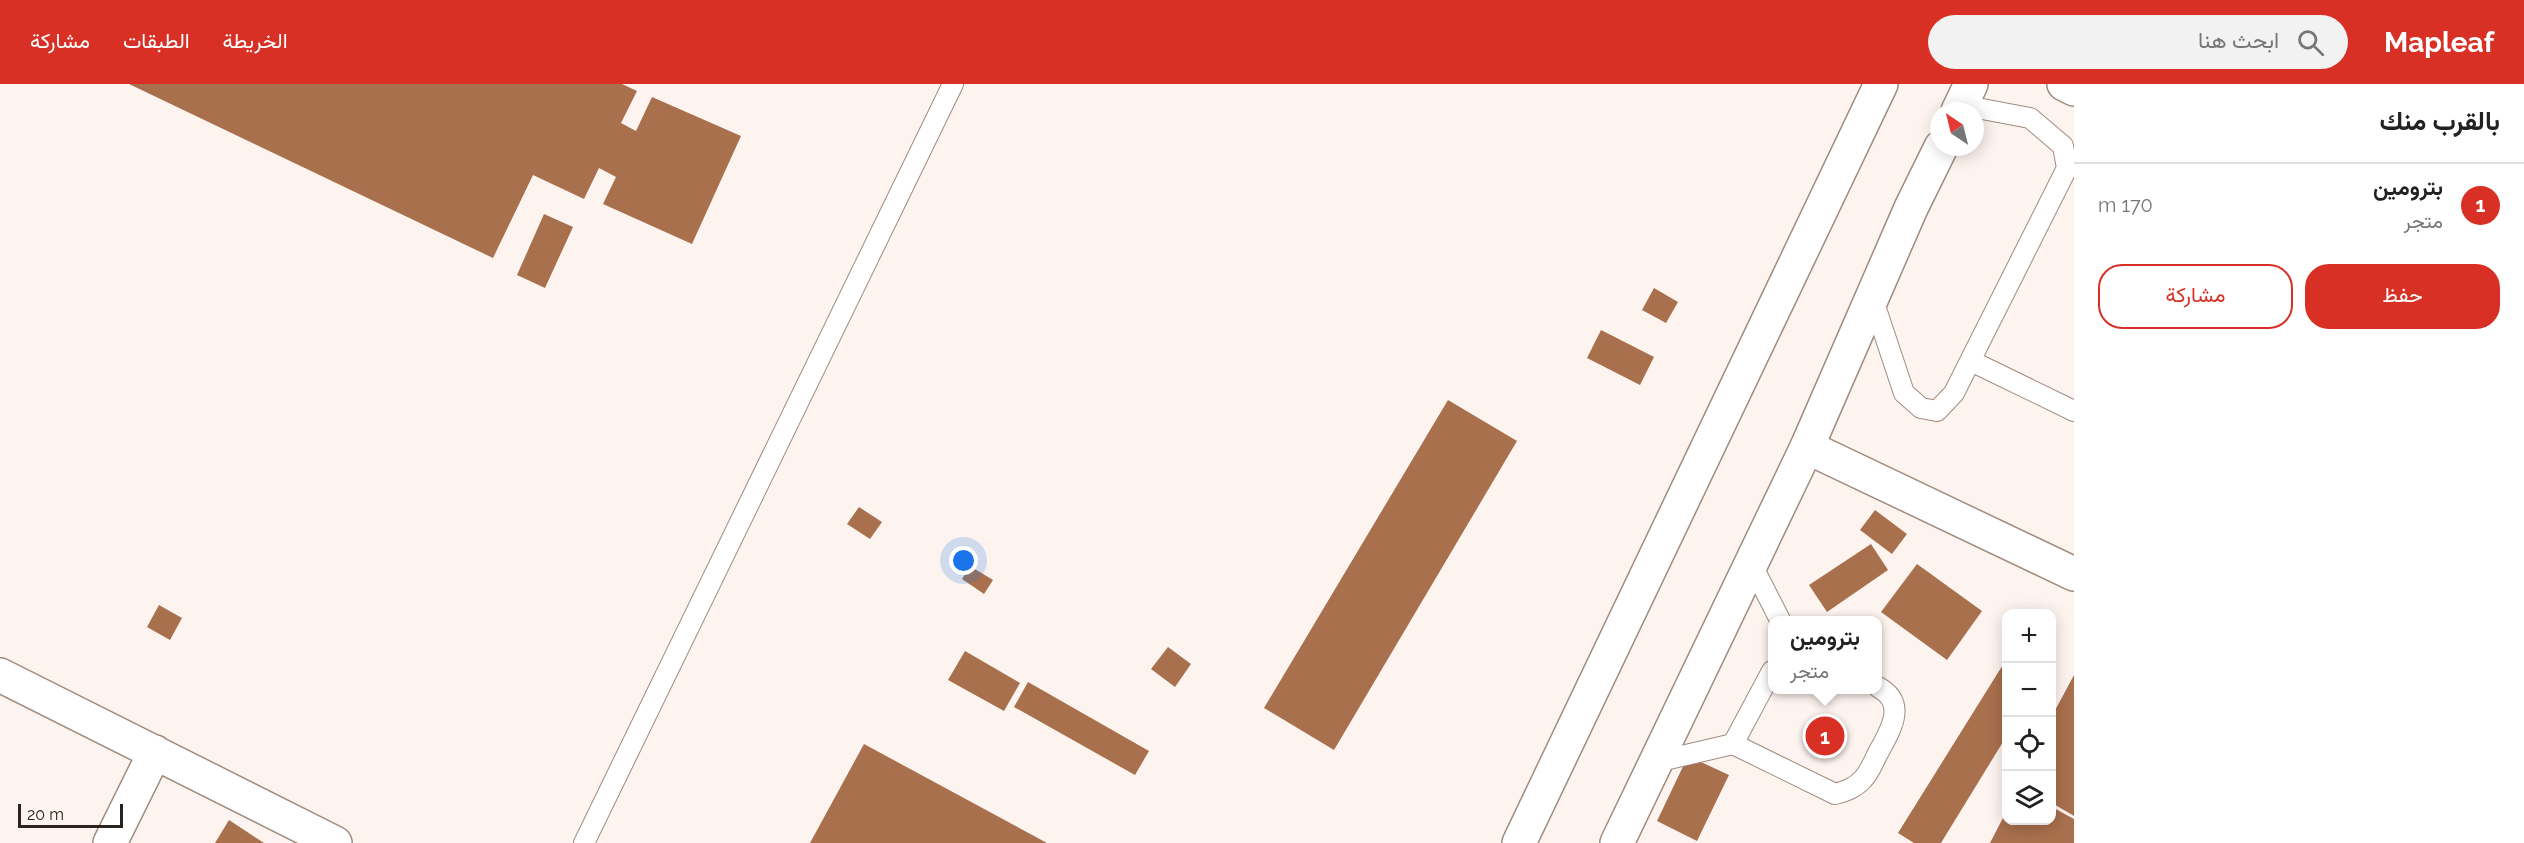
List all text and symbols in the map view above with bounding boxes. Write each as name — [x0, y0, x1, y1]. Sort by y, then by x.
search box — [1928, 15, 2348, 69]
icon: search — [2294, 26, 2327, 59]
text: Mapleaf — [2384, 26, 2494, 59]
text: ابحث هنا — [2198, 27, 2279, 53]
text: مشاركة — [30, 28, 90, 53]
text: الطبقات — [123, 28, 190, 53]
text: الخريطة — [223, 28, 288, 53]
north arrow — [1930, 102, 1984, 156]
text: بالقرب منك — [2380, 106, 2500, 136]
text: بترومين — [2373, 174, 2443, 200]
text: 170 m — [2098, 193, 2153, 217]
text: 1 — [2476, 193, 2485, 217]
text: متجر — [2404, 209, 2443, 233]
button: مشاركة — [2098, 264, 2293, 329]
button: حفظ — [2305, 264, 2500, 329]
your location — [949, 546, 978, 575]
map controls — [2002, 609, 2056, 825]
button: + — [2002, 609, 2056, 663]
popup — [1768, 616, 1882, 694]
text: بترومين — [1790, 624, 1860, 650]
text: متجر — [1790, 659, 1829, 683]
button: − — [2002, 663, 2056, 717]
pin: 1 — [1806, 714, 1844, 758]
button: locate — [2002, 717, 2056, 771]
button: layers — [2002, 771, 2056, 825]
scale bar — [18, 801, 123, 828]
text: 20 m — [27, 805, 64, 824]

